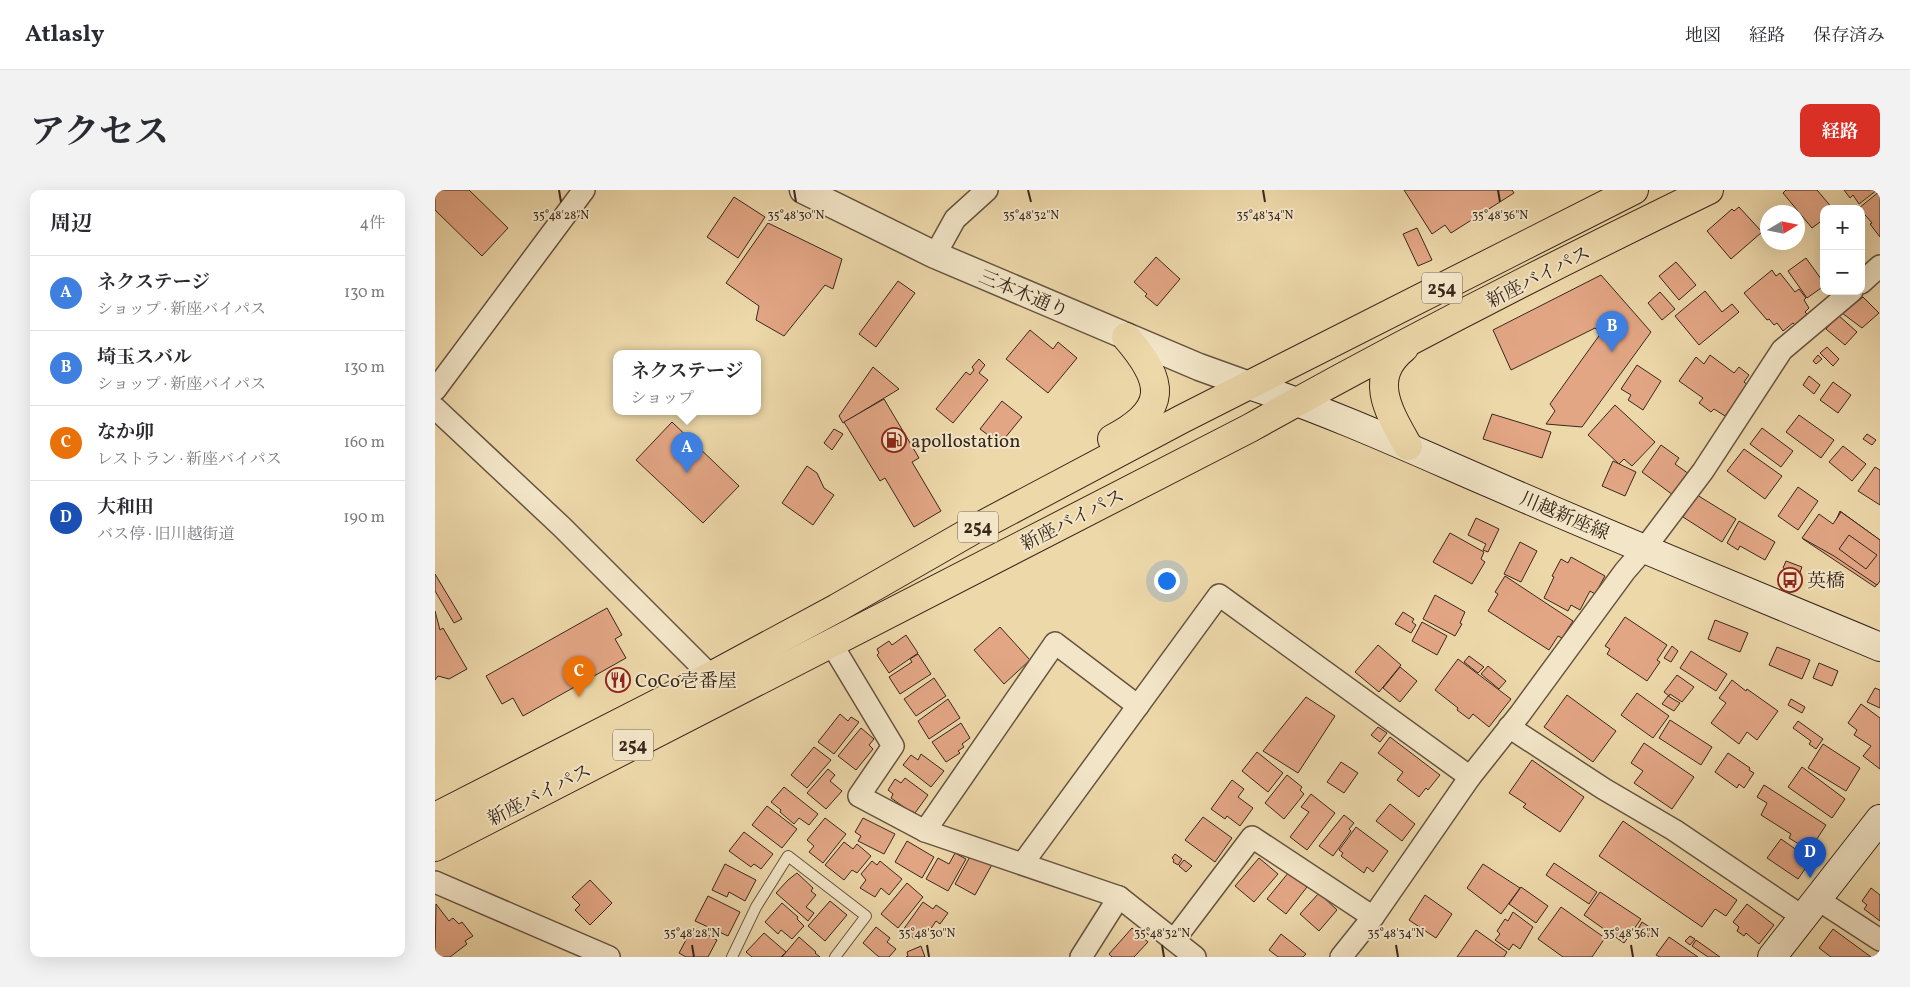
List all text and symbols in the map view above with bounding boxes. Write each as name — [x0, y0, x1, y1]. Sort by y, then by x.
text: Atlasly — [25, 18, 104, 52]
text: 地図 — [1685, 24, 1721, 49]
text: 経路 — [1749, 24, 1785, 49]
text: 保存済み — [1813, 24, 1885, 49]
button: 経路 — [1800, 104, 1880, 157]
text: アクセス — [30, 110, 169, 158]
north arrow — [1760, 205, 1805, 250]
map controls — [1820, 205, 1865, 295]
button: + — [1820, 205, 1865, 250]
text: 35°48'28"N — [533, 208, 589, 224]
text: 35°48'30"N — [768, 208, 824, 224]
text: 35°48'32"N — [1003, 208, 1059, 224]
text: 35°48'34"N — [1237, 208, 1294, 224]
text: 35°48'36"N — [1472, 208, 1528, 224]
text: 周辺 — [50, 210, 92, 239]
text: 4件 — [359, 213, 385, 235]
street label: 新座バイパス — [1482, 240, 1595, 315]
button: − — [1820, 250, 1865, 295]
street label: 三本木通り — [974, 264, 1072, 325]
text: ネクステージ — [97, 270, 210, 296]
road number: 254 — [1422, 272, 1462, 304]
text: A — [60, 282, 72, 304]
text: 130 m — [344, 282, 385, 304]
text: ショップ · 新座バイパス — [97, 299, 266, 321]
pin: B — [1596, 311, 1628, 352]
text: 埼玉スバル — [97, 345, 192, 371]
popup — [613, 350, 761, 415]
text: B — [61, 357, 71, 379]
text: 130 m — [344, 357, 385, 379]
text: ネクステージ — [630, 359, 744, 385]
text: ショップ · 新座バイパス — [97, 374, 266, 396]
text: ショップ — [630, 388, 694, 410]
text: なか卯 — [97, 420, 154, 446]
fuel station icon: apollostation — [881, 427, 907, 453]
place label: apollostation — [911, 429, 1021, 455]
text: C — [61, 432, 71, 454]
text: 160 m — [344, 432, 385, 454]
pin: A — [671, 432, 703, 473]
text: レストラン · 新座バイパス — [97, 449, 282, 471]
street label: 新座バイパス — [1016, 483, 1129, 558]
street label: 川越新座線 — [1515, 486, 1613, 547]
text: 大和田 — [97, 495, 154, 521]
text: D — [60, 507, 72, 529]
text: 190 m — [343, 507, 385, 529]
road number: 254 — [958, 512, 998, 542]
text: バス停 · 旧川越街道 — [97, 524, 235, 546]
bus stop icon: 英橋 — [1777, 567, 1803, 593]
your location — [1154, 568, 1180, 594]
place label: 英橋 — [1807, 569, 1845, 595]
pin: C — [563, 656, 595, 697]
restaurant icon: CoCo壱番屋 — [605, 667, 631, 693]
place label: CoCo壱番屋 — [635, 669, 737, 695]
road number: 254 — [613, 730, 653, 760]
street label: 新座バイパス — [483, 758, 596, 833]
pin: D — [1794, 837, 1826, 878]
text: 35°48'28"N — [664, 926, 720, 942]
text: 35°48'30"N — [899, 926, 955, 942]
text: 35°48'32"N — [1134, 926, 1190, 942]
text: 35°48'34"N — [1368, 926, 1425, 942]
text: 35°48'36"N — [1603, 926, 1659, 942]

